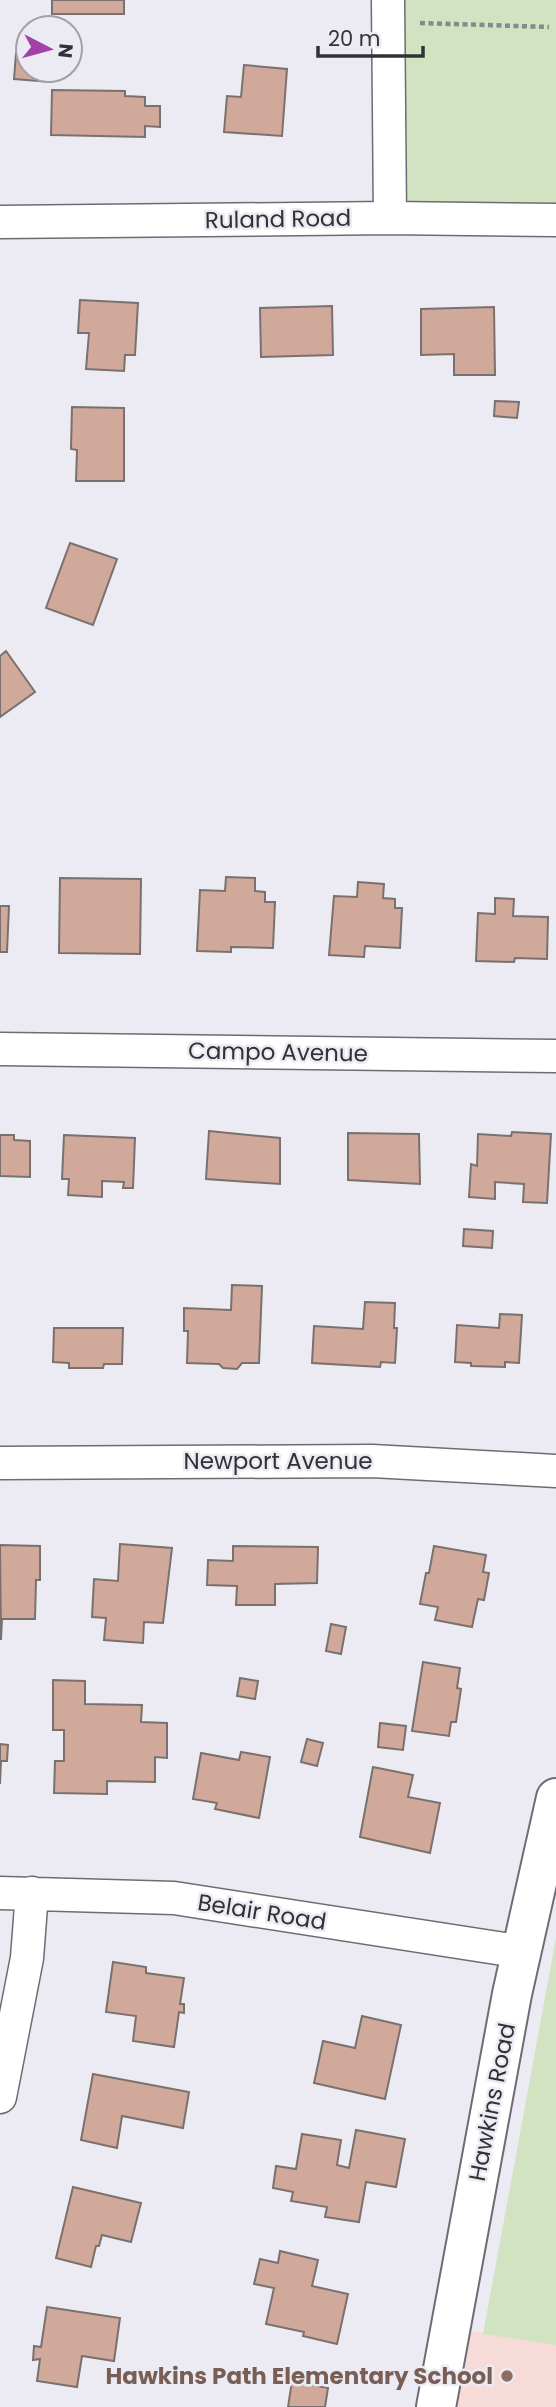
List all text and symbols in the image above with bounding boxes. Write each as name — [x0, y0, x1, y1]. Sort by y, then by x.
north arrow — [14, 14, 84, 84]
scale bar — [318, 14, 423, 58]
text: 20 m — [328, 24, 381, 53]
text: N — [51, 42, 80, 59]
street label: Ruland Road — [205, 202, 351, 236]
street label: Campo Avenue — [188, 1034, 368, 1070]
street label: Newport Avenue — [183, 1445, 373, 1477]
street label: Belair Road — [195, 1886, 329, 1938]
street label: Hawkins Road — [461, 2020, 523, 2184]
place label: Hawkins Path Elementary School — [105, 2360, 493, 2392]
marker: Hawkins Path Elementary School — [499, 2368, 515, 2384]

